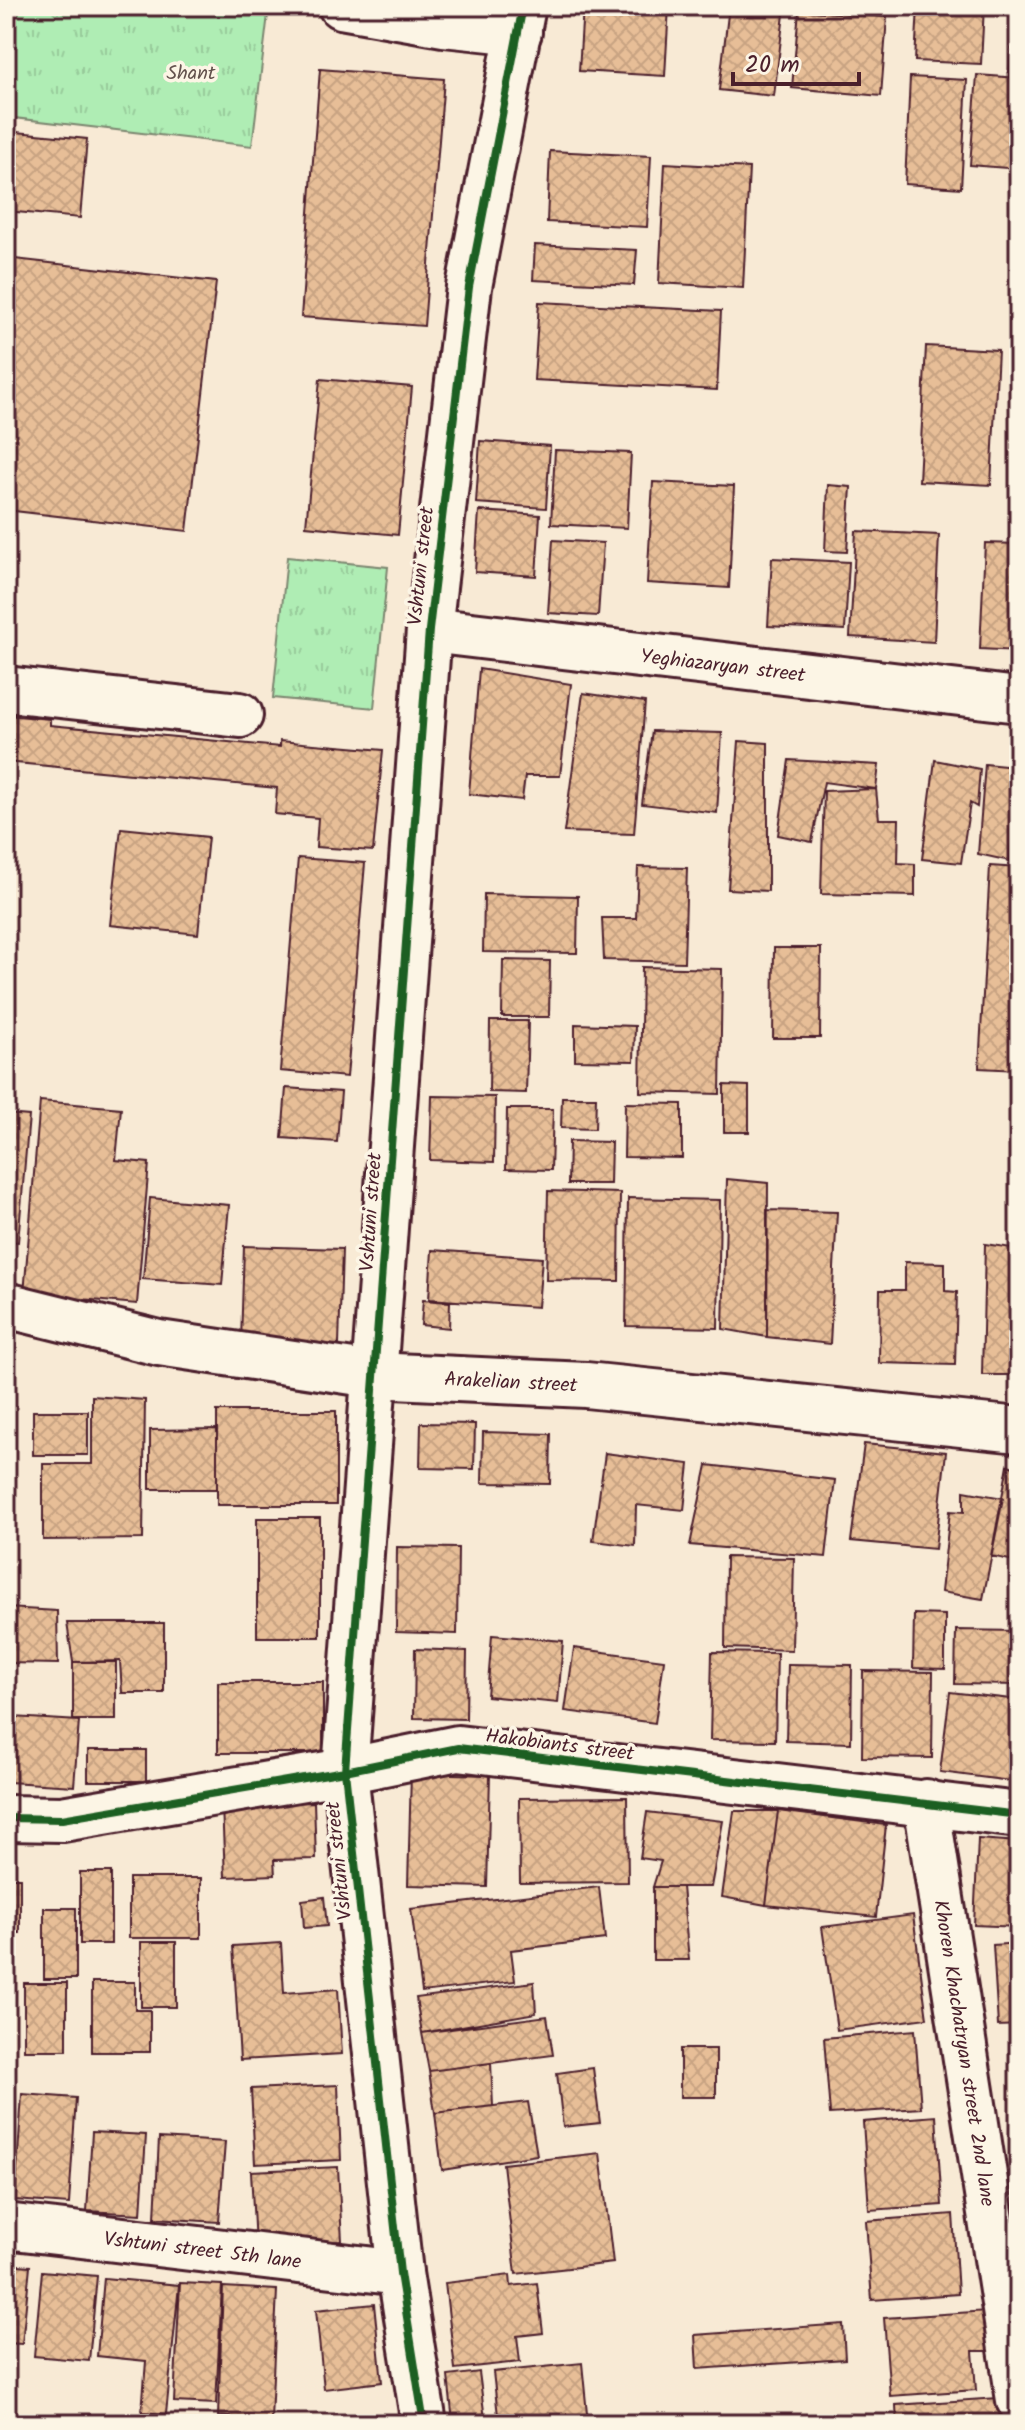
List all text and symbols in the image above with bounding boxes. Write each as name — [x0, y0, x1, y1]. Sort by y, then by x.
scale bar — [733, 36, 859, 86]
text: 20 m — [745, 46, 800, 85]
park label: Shant — [166, 58, 216, 90]
street label: Vshtuni street — [400, 505, 444, 627]
street label: Yeghiazaryan street — [638, 641, 807, 693]
street label: Vshtuni street — [352, 1151, 392, 1273]
street label: Arakelian street — [444, 1364, 578, 1403]
street label: Hakobiants street — [484, 1721, 636, 1771]
street label: Vshtuni street — [318, 1800, 362, 1922]
street label: Khoren Khachatryan street 2nd lane — [923, 1898, 1003, 2209]
street label: Vshtuni street 5th lane — [102, 2224, 303, 2279]

